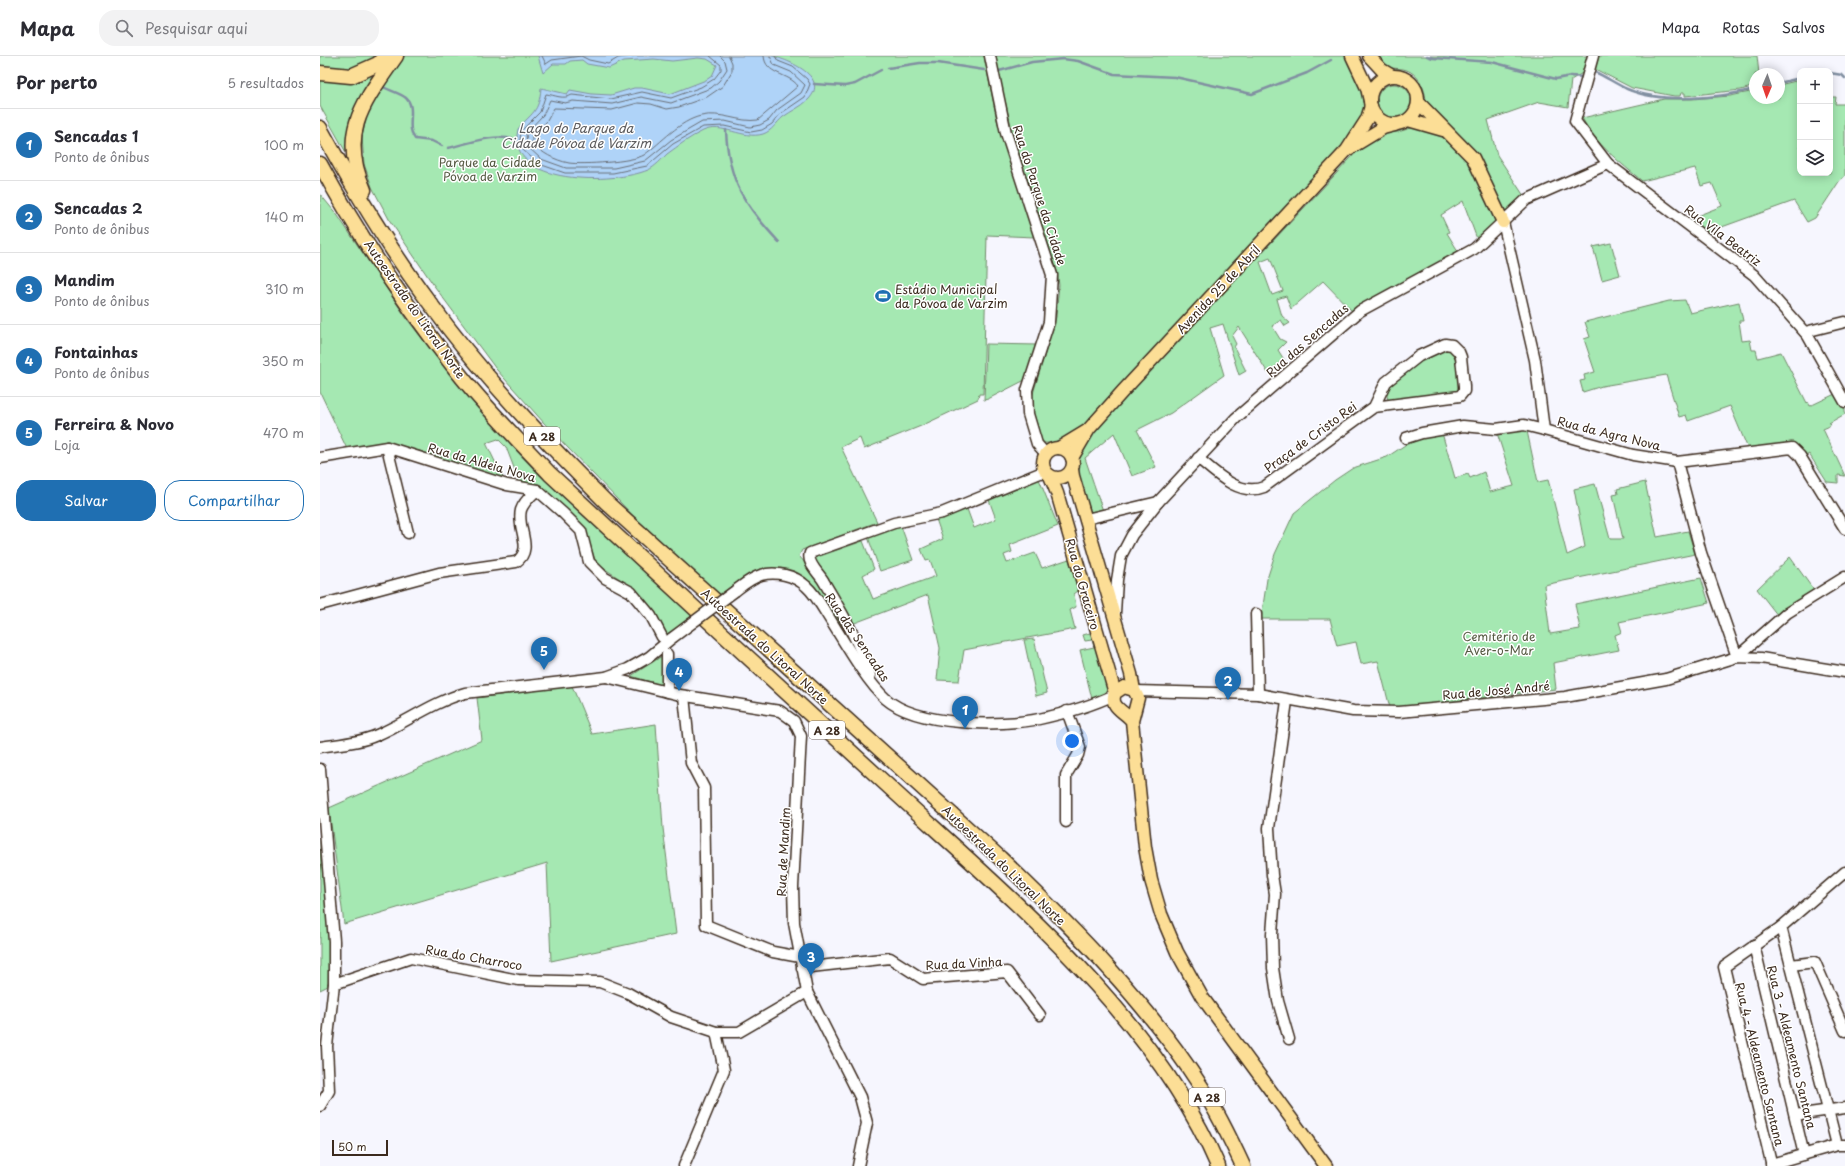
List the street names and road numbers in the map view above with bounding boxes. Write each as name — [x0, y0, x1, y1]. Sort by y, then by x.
street label: Rua do Parque da Cidade — [1009, 122, 1071, 268]
street label: Rua Vila Beatriz — [1681, 200, 1765, 270]
street label: Autoestrada do Litoral Norte — [360, 236, 470, 382]
street label: Avenida 25 de Abril — [1172, 241, 1264, 337]
street label: Rua das Sencadas — [1262, 299, 1353, 381]
street label: Praça de Cristo Rei — [1260, 397, 1360, 477]
street label: Rua da Agra Nova — [1555, 411, 1663, 455]
road number: A 28 — [524, 427, 560, 445]
street label: Rua da Aldeia Nova — [426, 438, 539, 486]
street label: Rua do Graceiro — [1061, 536, 1105, 632]
street label: Autoestrada do Litoral Norte — [697, 584, 833, 708]
street label: Rua das Sencadas — [821, 589, 895, 686]
street label: Rua de José André — [1442, 676, 1550, 704]
road number: A 28 — [809, 721, 845, 739]
street label: Autoestrada do Litoral Norte — [938, 801, 1070, 929]
street label: Rua de Mandim — [772, 807, 794, 897]
street label: Rua do Charroco — [424, 940, 524, 974]
street label: Rua da Vinha — [925, 952, 1003, 974]
street label: Rua 3 - Aldeamento Santana — [1763, 963, 1821, 1131]
street label: Rua 4 - Aldeamento Santana — [1731, 980, 1789, 1148]
road number: A 28 — [1189, 1088, 1225, 1106]

